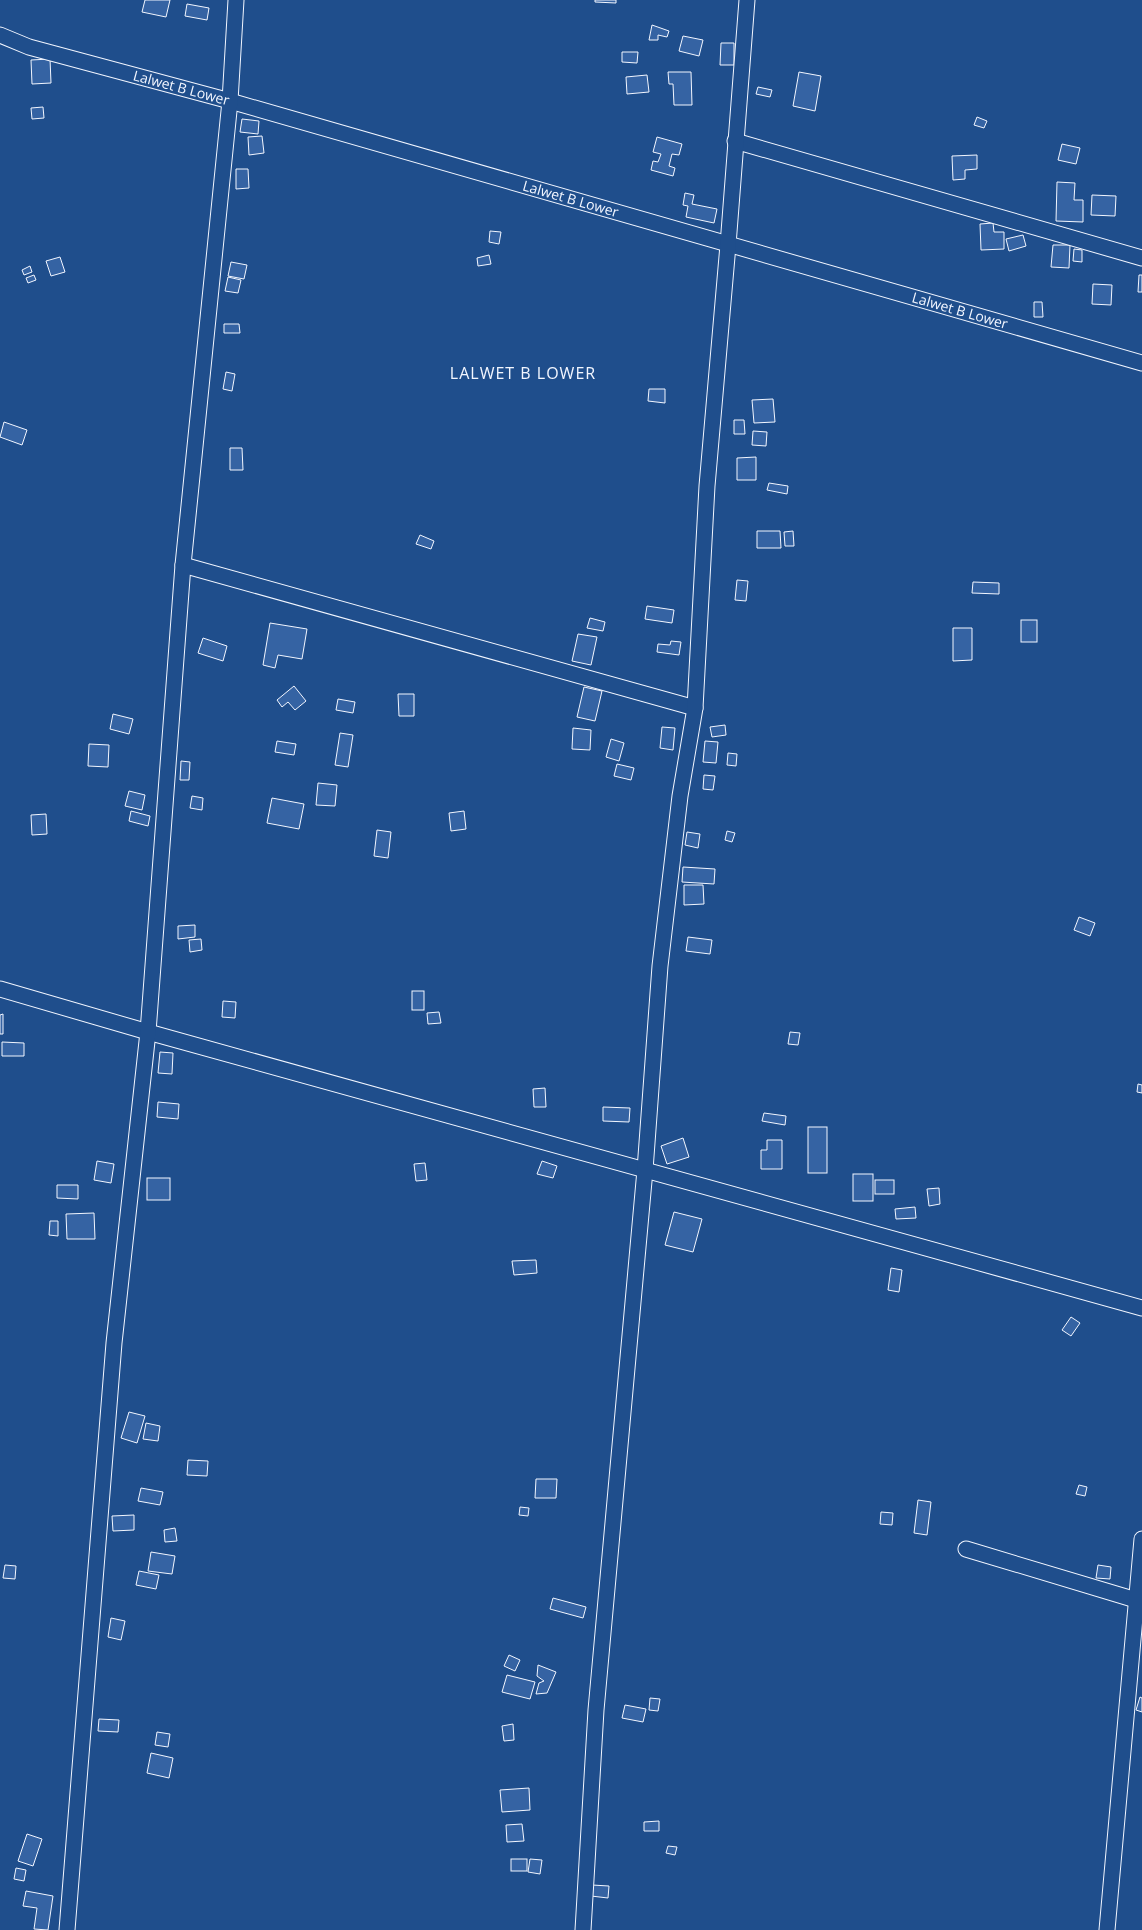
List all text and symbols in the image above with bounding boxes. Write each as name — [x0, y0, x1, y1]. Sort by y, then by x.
street label: Lalwet B Lower — [131, 65, 232, 109]
street label: Lalwet B Lower — [521, 176, 621, 221]
street label: Lalwet B Lower — [910, 287, 1011, 333]
district label: LALWET B LOWER — [450, 362, 596, 384]

